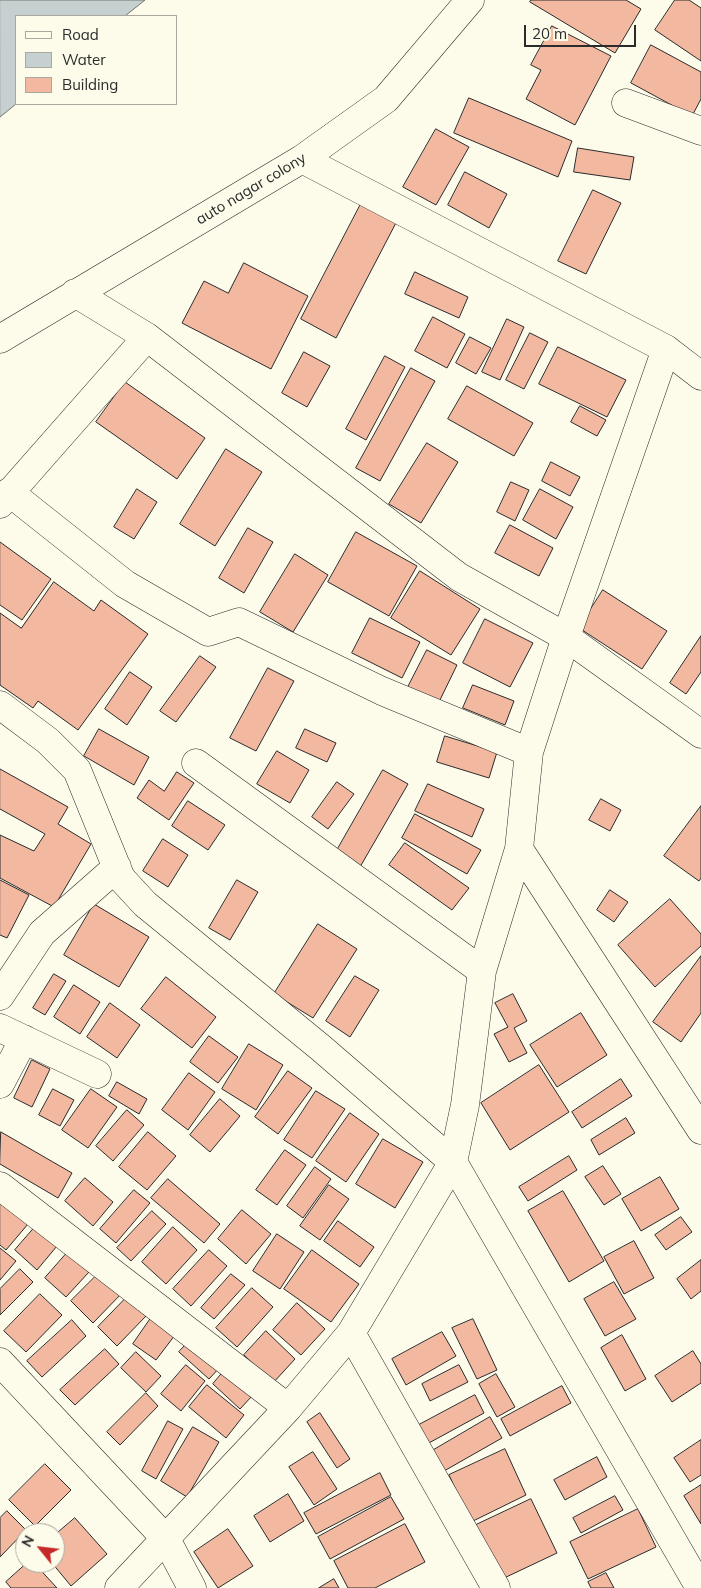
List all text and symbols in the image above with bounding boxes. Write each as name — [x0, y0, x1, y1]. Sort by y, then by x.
legend — [15, 15, 178, 105]
scale bar — [526, 15, 638, 47]
text: 20 m — [532, 24, 567, 43]
text: Road — [62, 25, 99, 44]
text: Water — [62, 50, 106, 69]
text: Building — [62, 75, 118, 94]
street label: auto nagar colony — [193, 149, 309, 229]
north arrow — [15, 1523, 65, 1573]
text: N — [17, 1532, 38, 1550]

